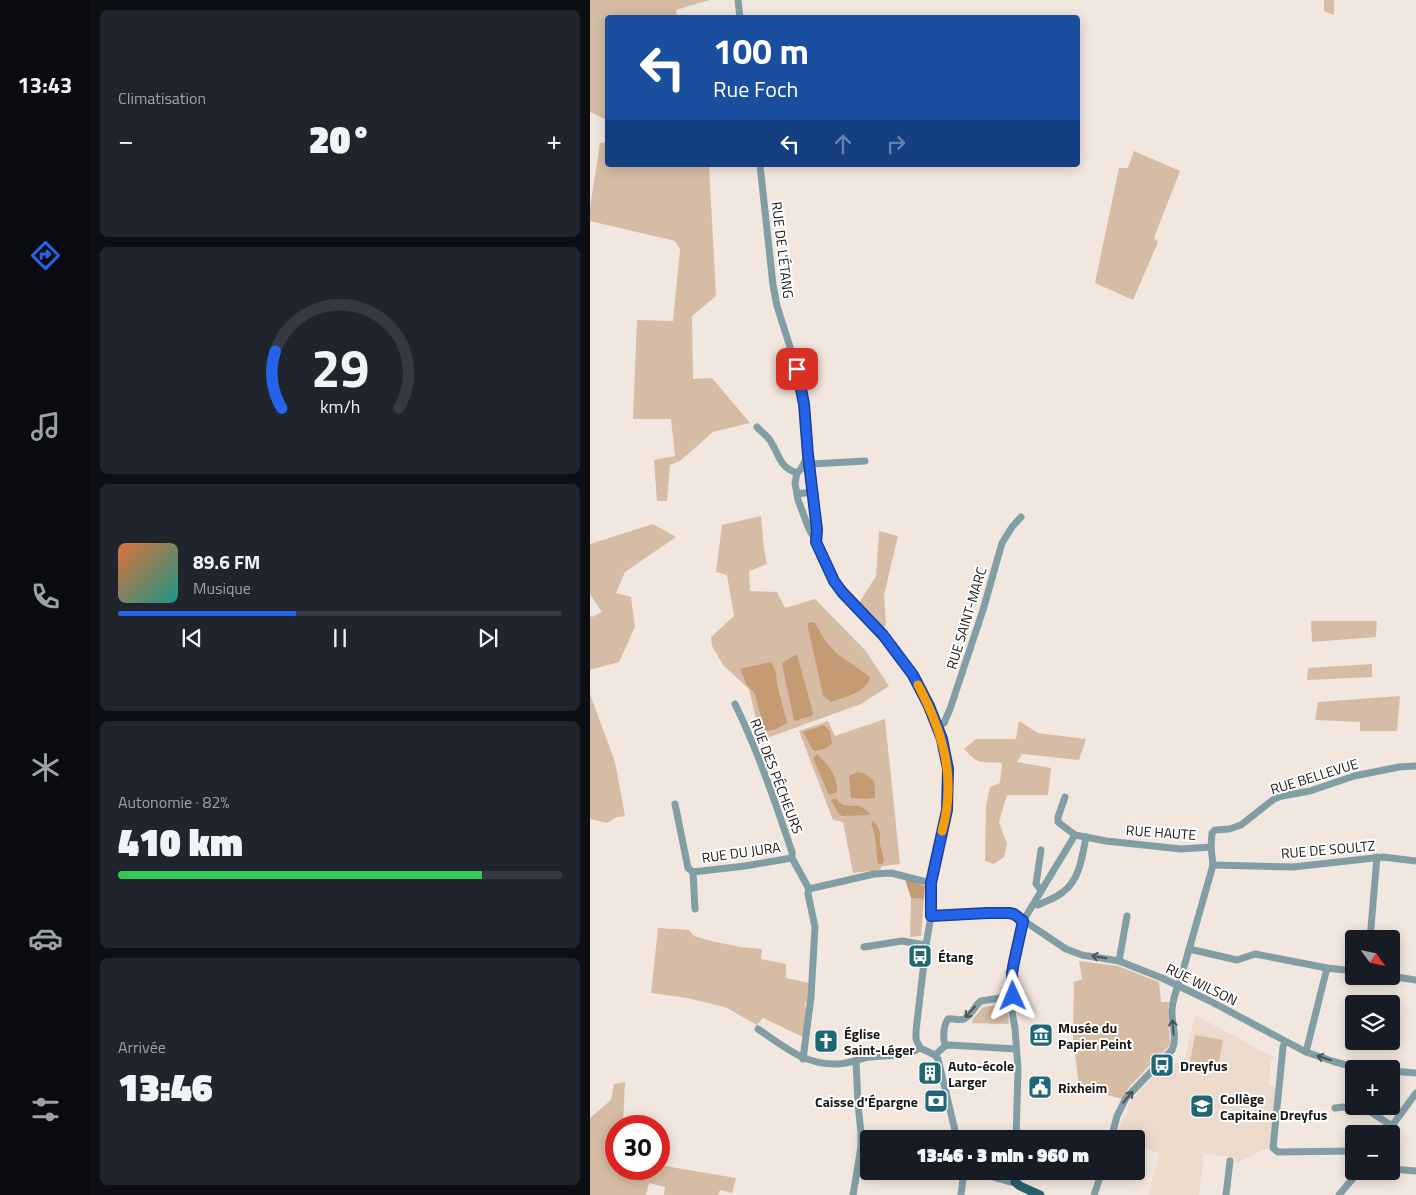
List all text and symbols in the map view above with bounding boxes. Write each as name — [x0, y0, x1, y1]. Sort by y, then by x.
text: 100 m — [713, 24, 809, 78]
icon: left — [630, 35, 695, 100]
text: 13:43 — [18, 68, 72, 102]
text: Rue Foch — [713, 72, 798, 106]
text: Climatisation — [118, 86, 206, 110]
text: 20° — [309, 110, 371, 168]
text: − — [118, 118, 134, 161]
text: + — [546, 118, 562, 161]
icon: left — [776, 130, 804, 158]
icon: ahead — [829, 130, 857, 158]
icon: right — [882, 130, 910, 158]
street label: RUE DE L'ÉTANG — [767, 200, 799, 300]
icon: directions — [28, 238, 63, 273]
text: 29 — [311, 328, 369, 407]
pin — [776, 348, 818, 390]
icon: arrive — [783, 355, 811, 383]
text: km/h — [320, 393, 360, 420]
icon: music — [28, 409, 63, 444]
text: 89.6 FM — [193, 547, 260, 576]
street label: RUE SAINT-MARC — [940, 564, 992, 672]
text: Musique — [193, 576, 251, 600]
icon: phone — [28, 579, 63, 614]
icon: previous — [178, 624, 206, 652]
icon: pause — [326, 624, 354, 652]
icon: next — [474, 624, 502, 652]
street label: RUE DES PÊCHEURS — [745, 715, 809, 837]
icon: climate — [28, 750, 63, 785]
street label: RUE BELLEVUE — [1267, 753, 1361, 799]
text: Autonomie · 82% — [118, 790, 230, 814]
text: 410 km — [118, 813, 243, 871]
street label: RUE HAUTE — [1125, 819, 1197, 845]
street label: RUE DE SOULTZ — [1280, 834, 1376, 864]
street label: RUE DU JURA — [700, 836, 782, 868]
icon: car — [28, 921, 63, 956]
north arrow — [1345, 930, 1400, 985]
map controls — [1345, 930, 1400, 1180]
bus stop icon: Étang — [907, 943, 933, 969]
place label: Étang — [938, 946, 974, 967]
one-way arrow — [1091, 952, 1107, 962]
street label: RUE WILSON — [1163, 958, 1241, 1010]
position arrow — [986, 969, 1038, 1021]
button: layers — [1345, 995, 1400, 1050]
one-way arrow — [964, 1006, 976, 1019]
place label: Musée du Papier Peint — [1058, 1017, 1132, 1054]
one-way arrow — [1169, 1019, 1178, 1035]
museum icon: Musée du Papier Peint — [1028, 1022, 1054, 1048]
place label: Église Saint-Léger — [844, 1023, 915, 1060]
church icon: Église Saint-Léger — [813, 1028, 839, 1054]
text: Arrivée — [118, 1035, 166, 1059]
bus stop icon: Dreyfus — [1149, 1052, 1175, 1078]
one-way arrow — [1316, 1053, 1332, 1063]
place label: Auto-école Larger — [948, 1055, 1014, 1092]
place label: Dreyfus — [1180, 1055, 1228, 1076]
text: 13:46 — [118, 1058, 213, 1116]
building icon: Auto-école Larger — [917, 1060, 943, 1086]
button: + — [1345, 1060, 1400, 1115]
public building icon: Rixheim — [1027, 1074, 1053, 1100]
place label: Rixheim — [1058, 1077, 1107, 1098]
bank icon: Caisse d'Épargne — [923, 1088, 949, 1114]
place label: Collège Capitaine Dreyfus — [1220, 1088, 1328, 1125]
one-way arrow — [1123, 1090, 1134, 1103]
place label: Caisse d'Épargne — [815, 1091, 918, 1112]
icon: filters — [28, 1092, 63, 1127]
school or university icon: Collège Capitaine Dreyfus — [1189, 1093, 1215, 1119]
speed limit sign: 30 — [605, 1115, 670, 1180]
button: − — [1345, 1125, 1400, 1180]
text: 13:46 · 3 min · 960 m — [916, 1140, 1089, 1169]

